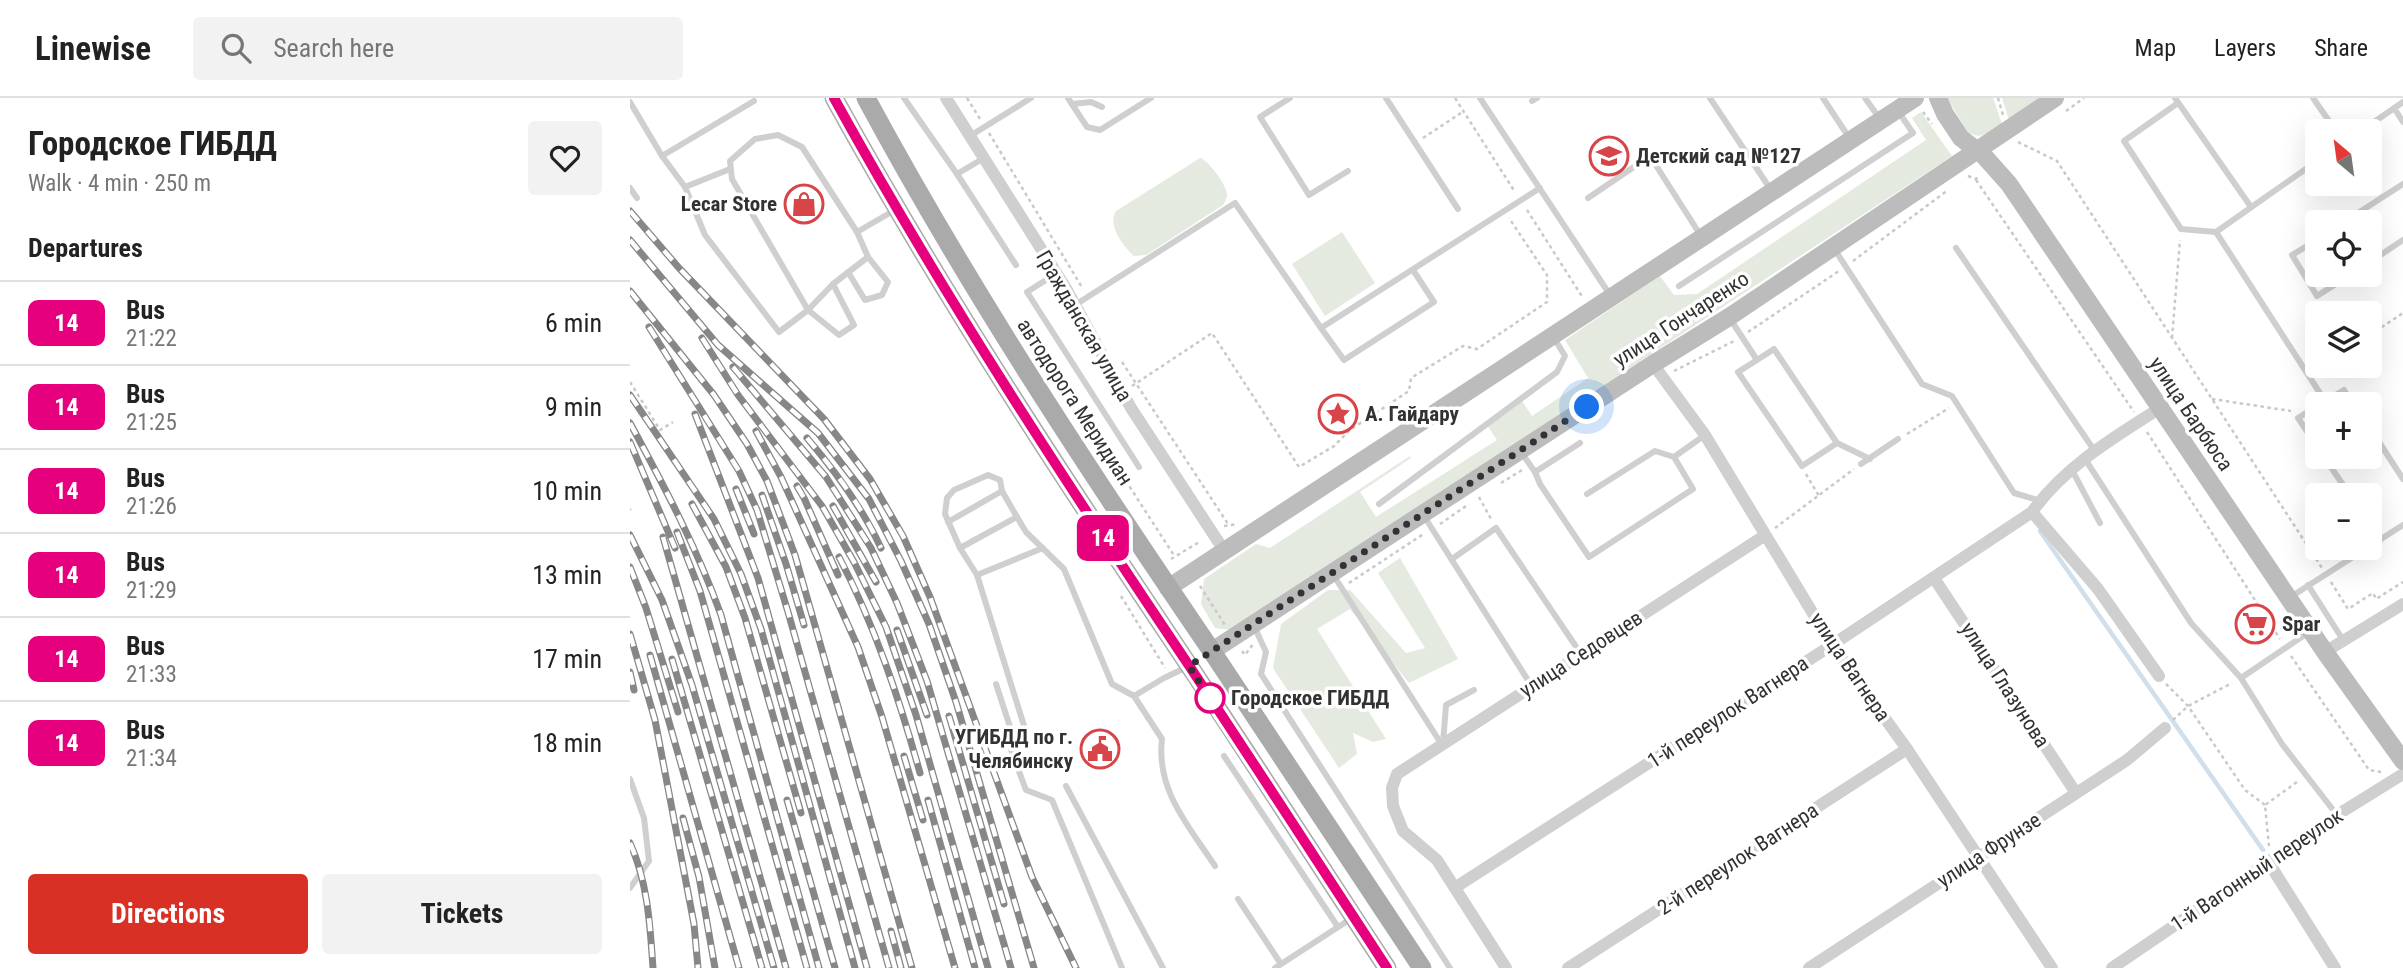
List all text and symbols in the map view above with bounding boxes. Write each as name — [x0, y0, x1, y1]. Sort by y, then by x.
search box — [193, 17, 683, 80]
text: Linewise — [35, 29, 151, 68]
icon: search — [217, 29, 255, 67]
text: Search here — [273, 33, 394, 63]
text: Map — [2135, 34, 2176, 62]
text: Layers — [2214, 34, 2276, 62]
text: Share — [2314, 34, 2368, 62]
north arrow — [2305, 119, 2382, 196]
map controls — [2305, 119, 2382, 560]
button: heart — [528, 121, 602, 195]
text: Городское ГИБДД — [28, 124, 277, 163]
school or university icon: Детский сад №127 — [1588, 135, 1630, 177]
place label: Детский сад №127 — [1636, 144, 1801, 168]
text: Walk · 4 min · 250 m — [28, 170, 211, 197]
shop icon: Lecar Store — [783, 183, 825, 225]
place label: Lecar Store — [681, 192, 777, 216]
button: locate — [2305, 210, 2382, 287]
text: Departures — [28, 233, 143, 263]
street label: Гражданская улица — [1031, 246, 1137, 406]
street label: улица Гончаренко — [1609, 266, 1753, 372]
text: Bus — [126, 295, 165, 325]
button: layers — [2305, 301, 2382, 378]
text: 6 min — [545, 308, 602, 338]
text: 14 — [54, 309, 79, 337]
street label: автодорога Меридиан — [1012, 314, 1138, 490]
text: 21:22 — [126, 325, 177, 352]
street label: улица Барбюса — [2144, 352, 2238, 476]
text: Bus — [126, 379, 165, 409]
your location — [1569, 389, 1604, 424]
text: 9 min — [545, 392, 602, 422]
button: + — [2305, 392, 2382, 469]
text: 14 — [54, 393, 79, 421]
place icon: А. Гайдару — [1317, 393, 1359, 435]
place label: А. Гайдару — [1365, 402, 1460, 426]
text: 21:25 — [126, 409, 177, 436]
text: Bus — [126, 463, 165, 493]
text: 10 min — [532, 476, 602, 506]
text: 14 — [54, 477, 79, 505]
button: − — [2305, 483, 2382, 560]
text: 21:26 — [126, 493, 177, 520]
line badge: 14 — [1072, 515, 1134, 561]
text: 14 — [1091, 524, 1115, 552]
text: Bus — [126, 547, 165, 577]
text: 13 min — [532, 560, 602, 590]
text: 14 — [54, 561, 79, 589]
text: 21:29 — [126, 577, 177, 604]
supermarket icon: Spar — [2234, 603, 2276, 645]
street label: улица Седовцев — [1515, 605, 1647, 703]
street label: улица Вагнера — [1805, 608, 1895, 726]
place label: Spar — [2282, 612, 2321, 636]
street label: улица Глазунова — [1956, 618, 2054, 752]
text: Bus — [126, 631, 165, 661]
text: 17 min — [532, 644, 602, 674]
text: 14 — [54, 645, 79, 673]
street label: 1-й переулок Вагнера — [1643, 651, 1813, 773]
text: 21:33 — [126, 661, 177, 688]
marker: Городское ГИБДД — [1195, 683, 1225, 713]
place label: Городское ГИБДД — [1231, 686, 1390, 710]
text: Bus — [126, 715, 165, 745]
place label: УГИБДД по г. Челябинску — [955, 725, 1074, 773]
text: 18 min — [532, 728, 602, 758]
public building icon: УГИБДД по г. Челябинску — [1079, 728, 1121, 770]
text: 14 — [54, 729, 79, 757]
text: 21:34 — [126, 745, 177, 772]
street label: 2-й переулок Вагнера — [1653, 798, 1823, 920]
street label: 1-й Вагонный переулок — [2166, 804, 2348, 936]
street label: улица Фрунзе — [1933, 808, 2045, 892]
button: Directions — [28, 874, 308, 954]
button: Tickets — [322, 874, 602, 954]

